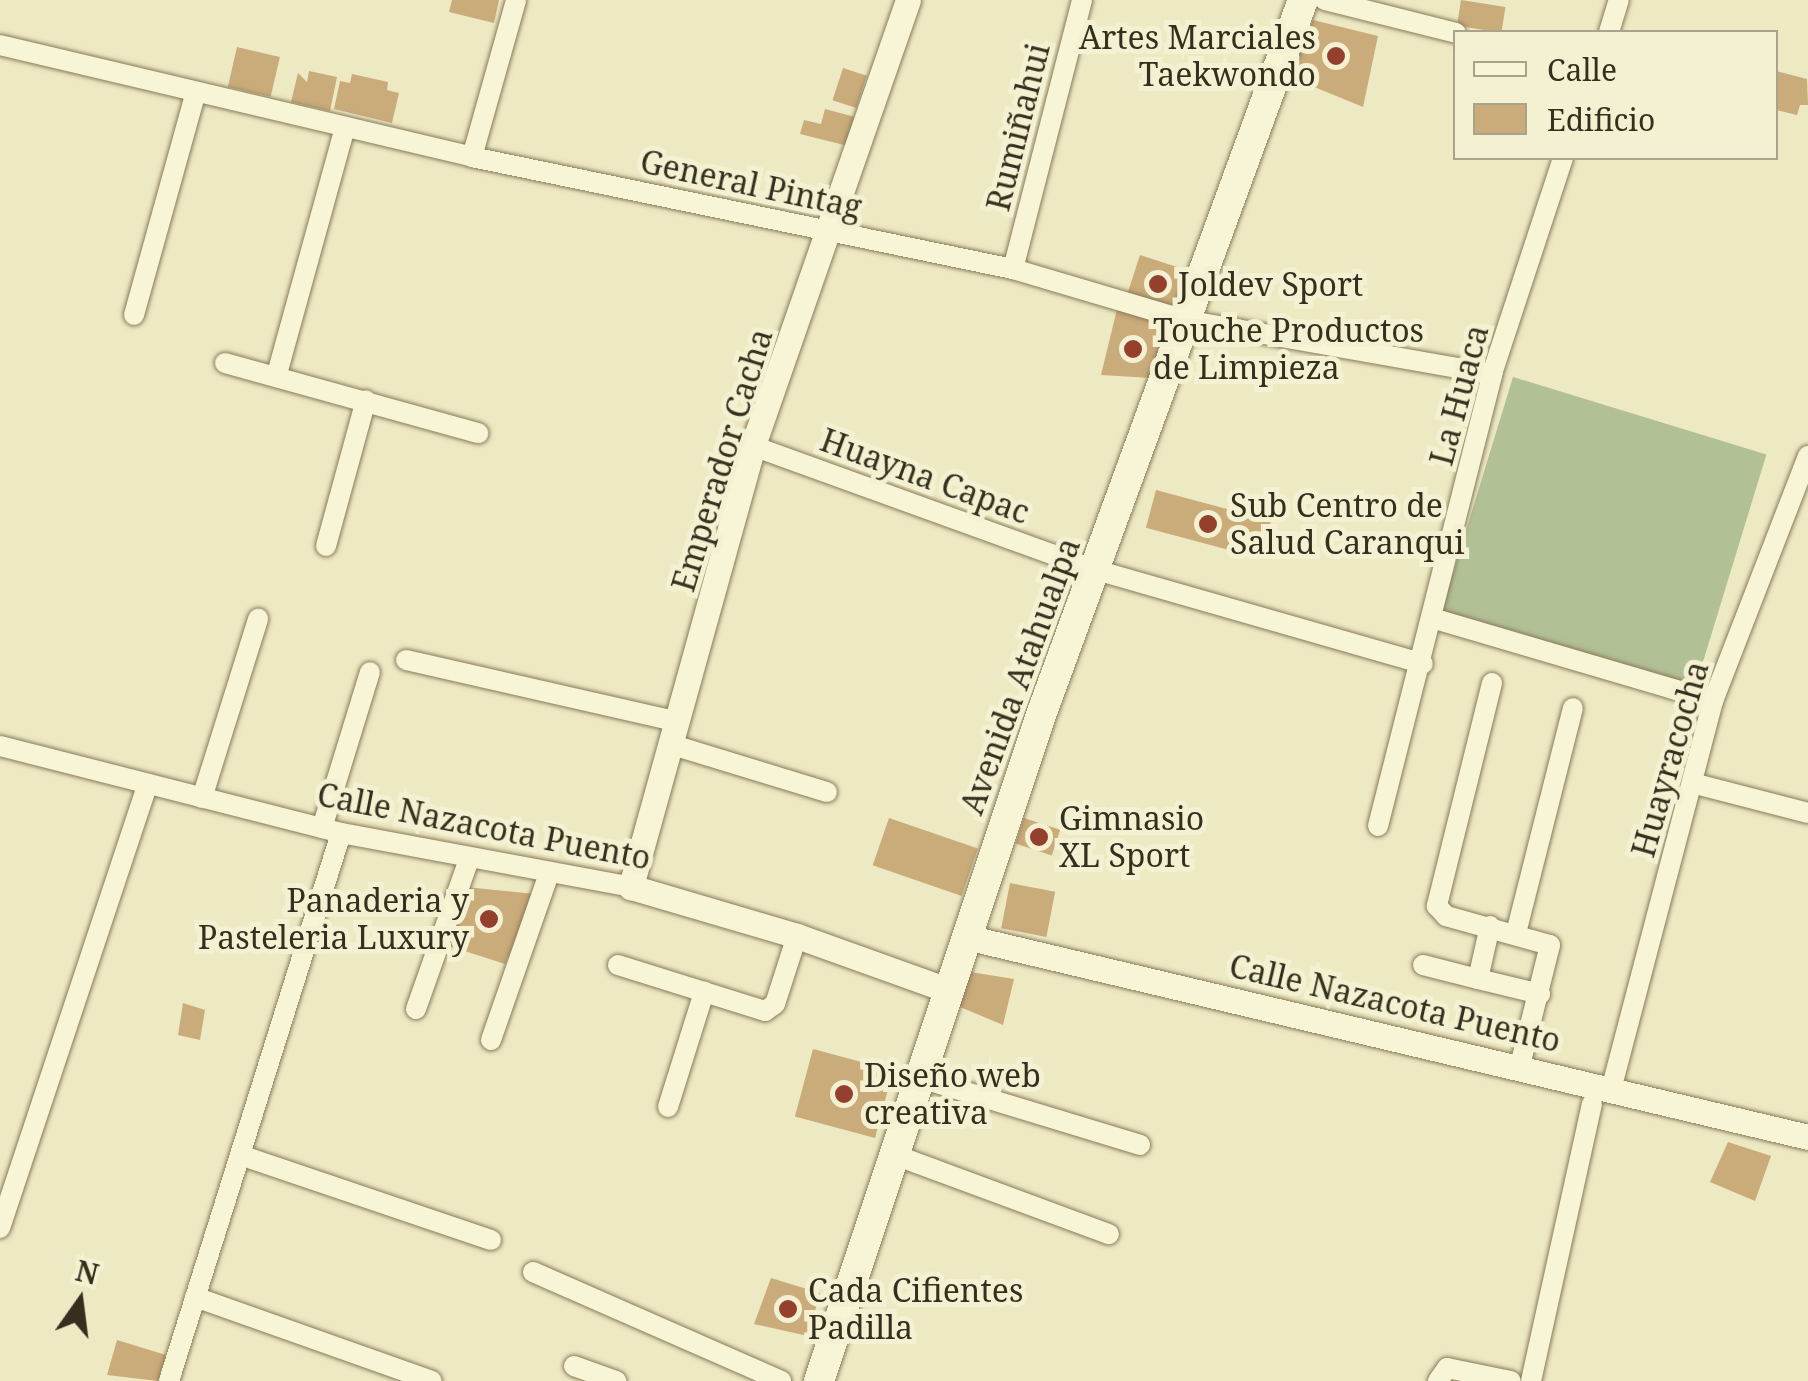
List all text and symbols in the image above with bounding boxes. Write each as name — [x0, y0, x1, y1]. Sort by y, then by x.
place label: Artes Marciales Taekwondo — [1079, 19, 1316, 94]
legend — [1453, 30, 1778, 160]
street label: Rumiñahui — [979, 39, 1057, 215]
marker: Artes Marciales Taekwondo — [1325, 45, 1347, 67]
text: Calle — [1547, 49, 1617, 90]
text: Edificio — [1547, 99, 1655, 140]
street label: General Pintag — [637, 142, 865, 226]
place label: Joldev Sport — [1178, 265, 1363, 303]
marker: Joldev Sport — [1147, 273, 1169, 295]
place label: Touche Productos de Limpieza — [1153, 312, 1424, 387]
street label: La Huaca — [1422, 321, 1496, 469]
street label: Emperador Cacha — [664, 324, 780, 596]
marker: Touche Productos de Limpieza — [1122, 338, 1144, 360]
street label: Huayna Capac — [815, 420, 1035, 532]
place label: Sub Centro de Salud Caranqui — [1230, 487, 1465, 562]
marker: Sub Centro de Salud Caranqui — [1195, 511, 1221, 537]
street label: Avenida Atahualpa — [952, 533, 1088, 819]
street label: Huayracocha — [1624, 657, 1716, 861]
street label: Calle Nazacota Puento — [314, 775, 654, 877]
place label: Gimnasio XL Sport — [1059, 800, 1204, 875]
marker: Gimnasio XL Sport — [1028, 826, 1050, 848]
place label: Panaderia y Pasteleria Luxury — [198, 882, 469, 957]
marker: Panaderia y Pasteleria Luxury — [478, 908, 500, 930]
street label: Calle Nazacota Puento — [1226, 946, 1564, 1060]
place label: Diseño web creativa — [864, 1057, 1041, 1132]
marker: Diseño web creativa — [833, 1083, 855, 1105]
north arrow — [30, 1251, 130, 1351]
text: N — [72, 1251, 103, 1293]
place label: Cada Cifientes Padilla — [808, 1272, 1023, 1347]
marker: Cada Cifientes Padilla — [777, 1298, 799, 1320]

